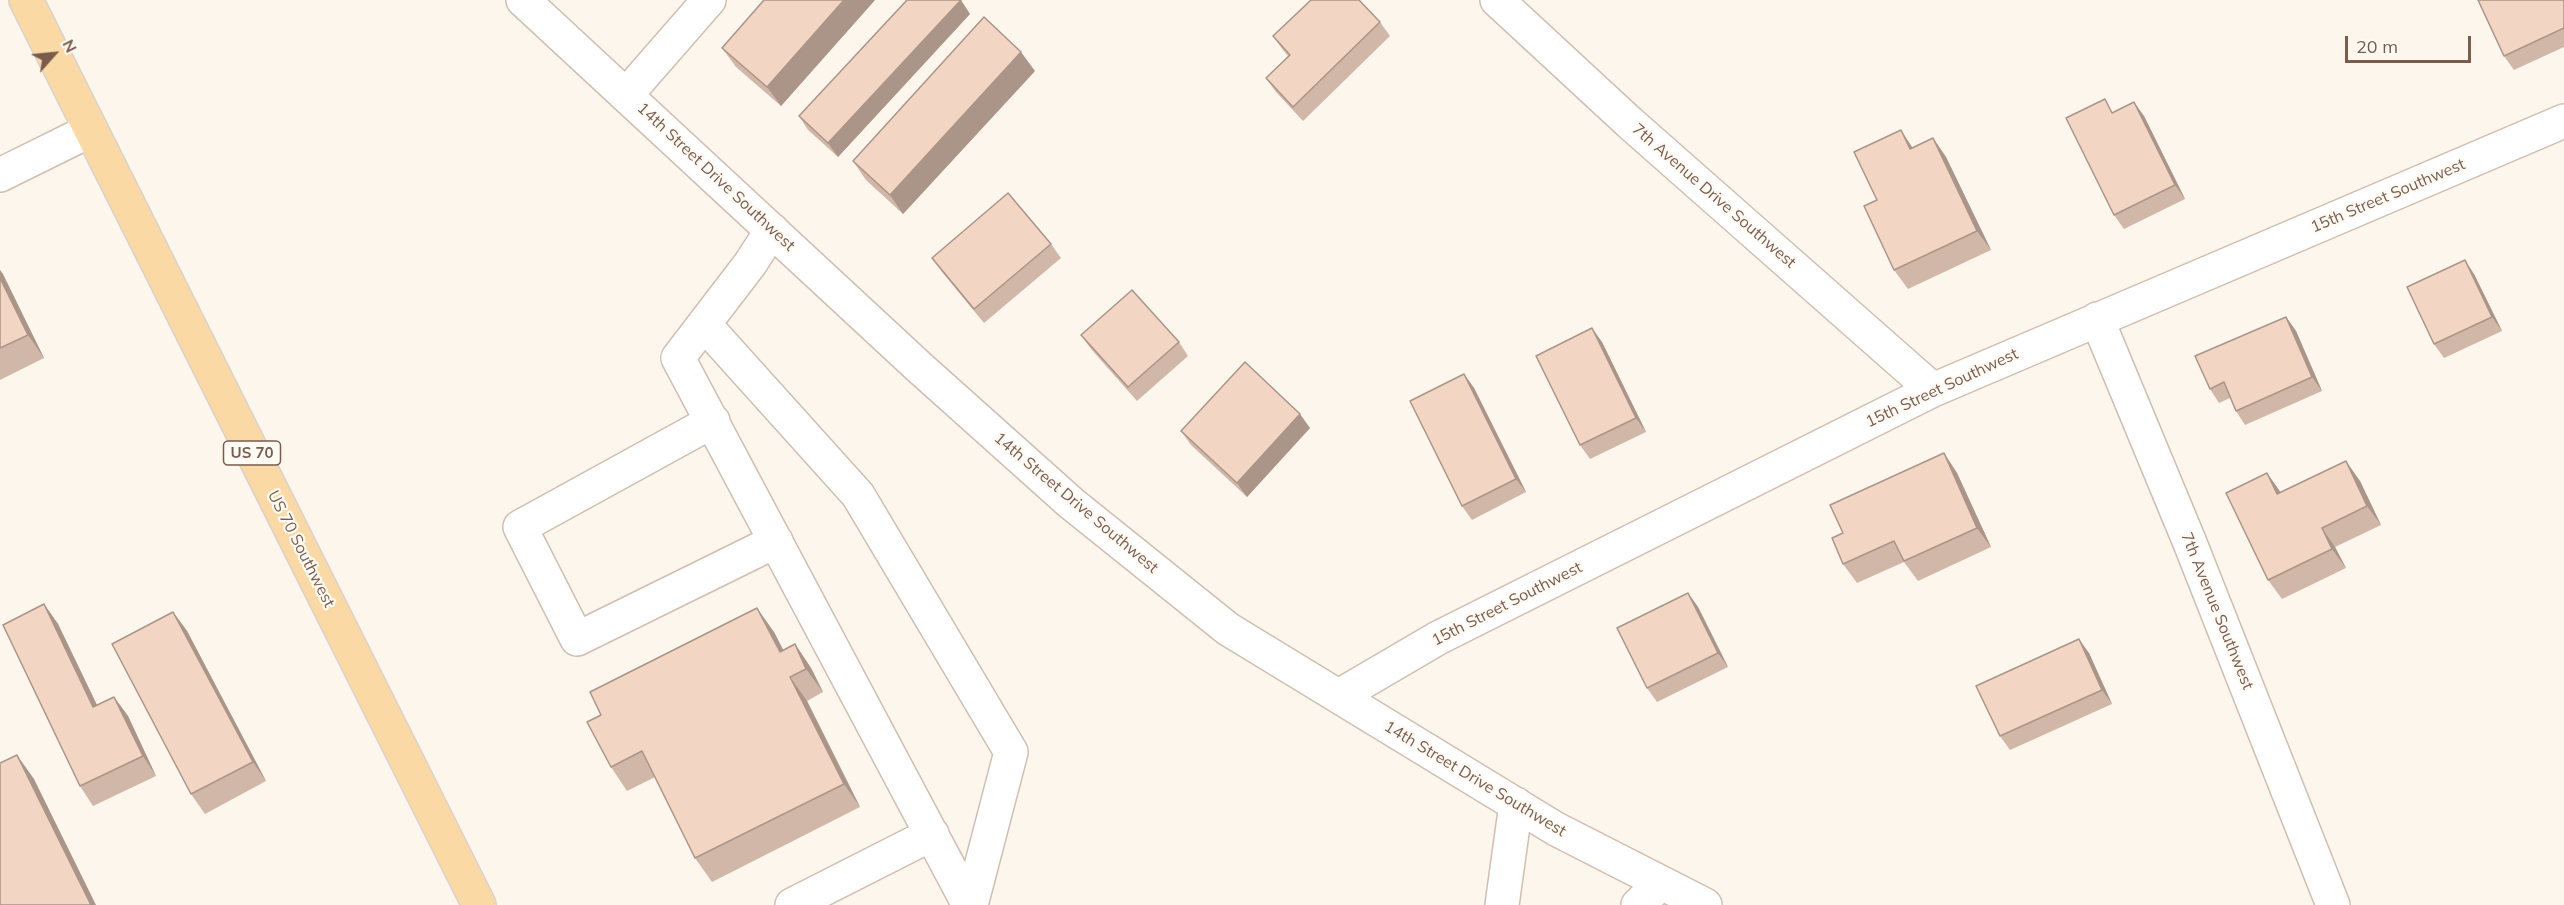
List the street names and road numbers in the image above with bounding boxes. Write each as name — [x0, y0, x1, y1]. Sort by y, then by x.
street label: 14th Street Drive Southwest — [633, 99, 799, 255]
street label: 7th Avenue Drive Southwest — [1628, 120, 1800, 272]
street label: 15th Street Southwest — [2308, 155, 2468, 237]
street label: 15th Street Southwest — [1863, 344, 2021, 432]
street label: 14th Street Drive Southwest — [990, 429, 1162, 577]
road number: US 70 — [224, 441, 280, 465]
street label: US 70 Southwest — [263, 487, 339, 611]
street label: 7th Avenue Southwest — [2177, 530, 2257, 692]
street label: 15th Street Southwest — [1429, 558, 1585, 650]
street label: 14th Street Drive Southwest — [1381, 717, 1569, 841]

